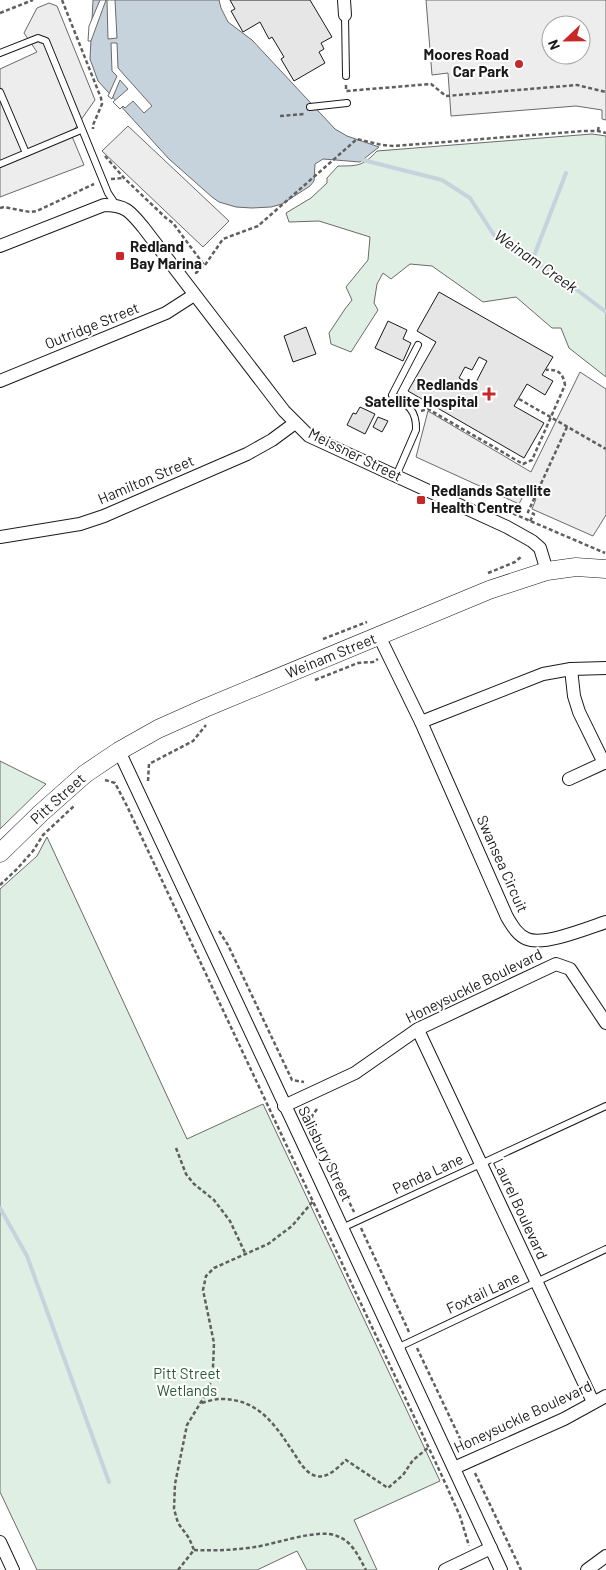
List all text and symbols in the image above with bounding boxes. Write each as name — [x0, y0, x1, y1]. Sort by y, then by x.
north arrow — [541, 15, 591, 65]
text: N — [544, 38, 563, 53]
place label: Moores Road Car Park — [424, 45, 509, 80]
marker: Moores Road Car Park — [513, 58, 525, 70]
water label: Weinam Creek — [491, 225, 582, 296]
place label: Redland Bay Marina — [130, 237, 202, 272]
marker: Redland Bay Marina — [114, 250, 126, 262]
street label: Outridge Street — [42, 298, 141, 352]
place label: Redlands Satellite Hospital — [365, 375, 478, 410]
marker: Redlands Satellite Hospital — [482, 387, 496, 401]
street label: Meissner Street — [306, 424, 405, 485]
street label: Hamilton Street — [95, 451, 196, 507]
place label: Redlands Satellite Health Centre — [431, 481, 551, 516]
marker: Redlands Satellite Health Centre — [415, 494, 427, 506]
street label: Weinam Street — [283, 629, 379, 681]
street label: Pitt Street — [26, 769, 88, 828]
street label: Swansea Circuit — [473, 812, 532, 915]
street label: Honeysuckle Boulevard — [402, 944, 545, 1026]
street label: Salisbury Street — [295, 1103, 357, 1204]
street label: Penda Lane — [390, 1149, 466, 1197]
street label: Laurel Boulevard — [490, 1155, 552, 1262]
street label: Foxtail Lane — [443, 1267, 522, 1317]
park label: Pitt Street Wetlands — [153, 1364, 221, 1399]
street label: Honeysuckle Boulevard — [451, 1376, 594, 1456]

